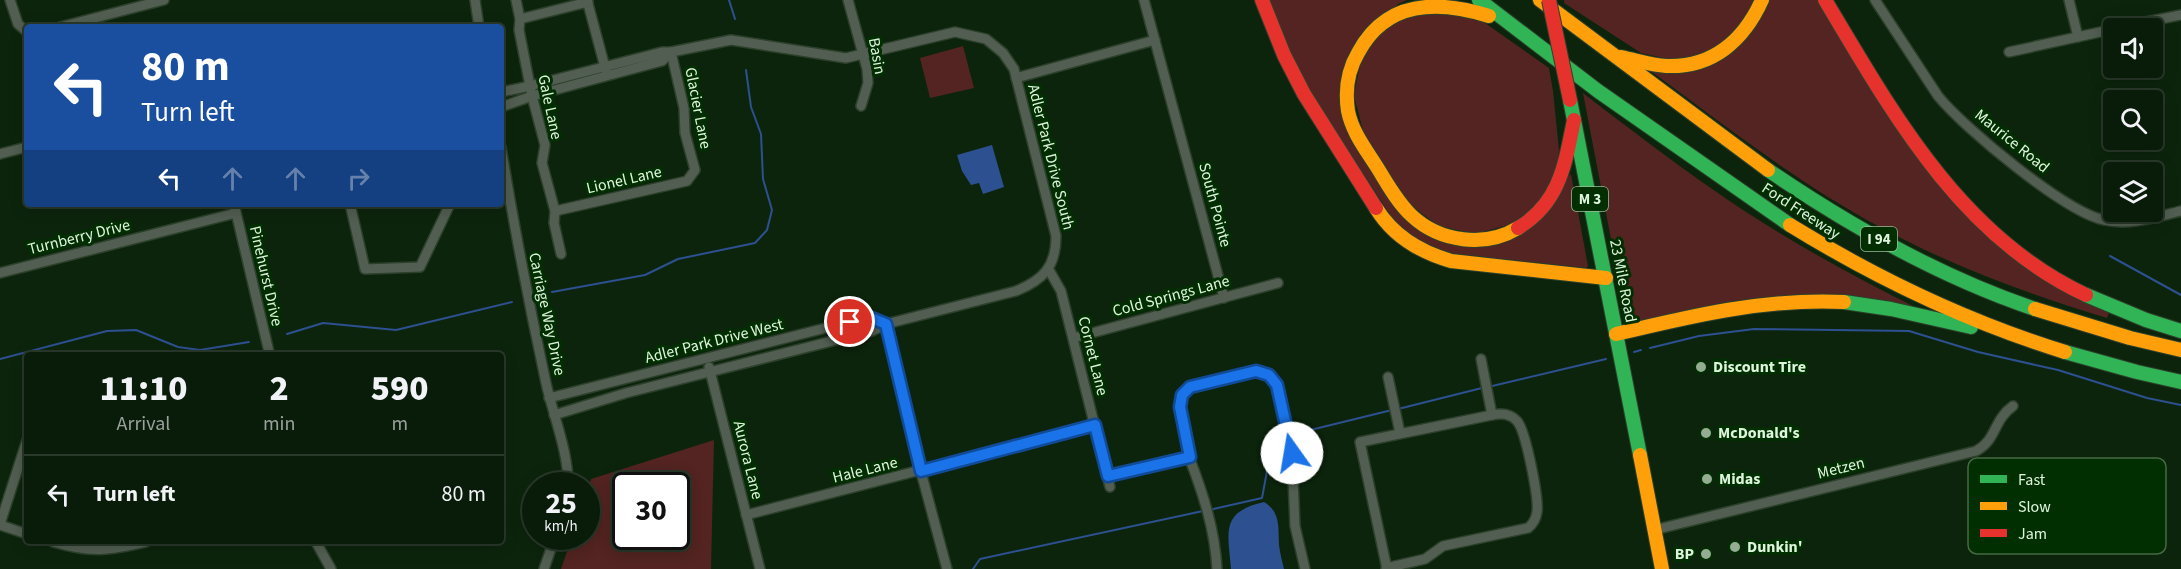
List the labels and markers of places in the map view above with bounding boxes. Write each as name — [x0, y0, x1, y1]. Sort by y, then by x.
pin — [824, 296, 875, 347]
place label: Discount Tire — [1713, 356, 1806, 378]
marker: Discount Tire — [1694, 360, 1708, 374]
place label: McDonald's — [1718, 422, 1800, 444]
marker: McDonald's — [1699, 426, 1713, 440]
place label: Midas — [1719, 468, 1760, 490]
marker: Midas — [1700, 472, 1714, 486]
place label: Dunkin' — [1747, 536, 1803, 558]
marker: Dunkin' — [1728, 540, 1742, 554]
place label: BP — [1675, 543, 1694, 565]
marker: BP — [1699, 547, 1713, 561]

